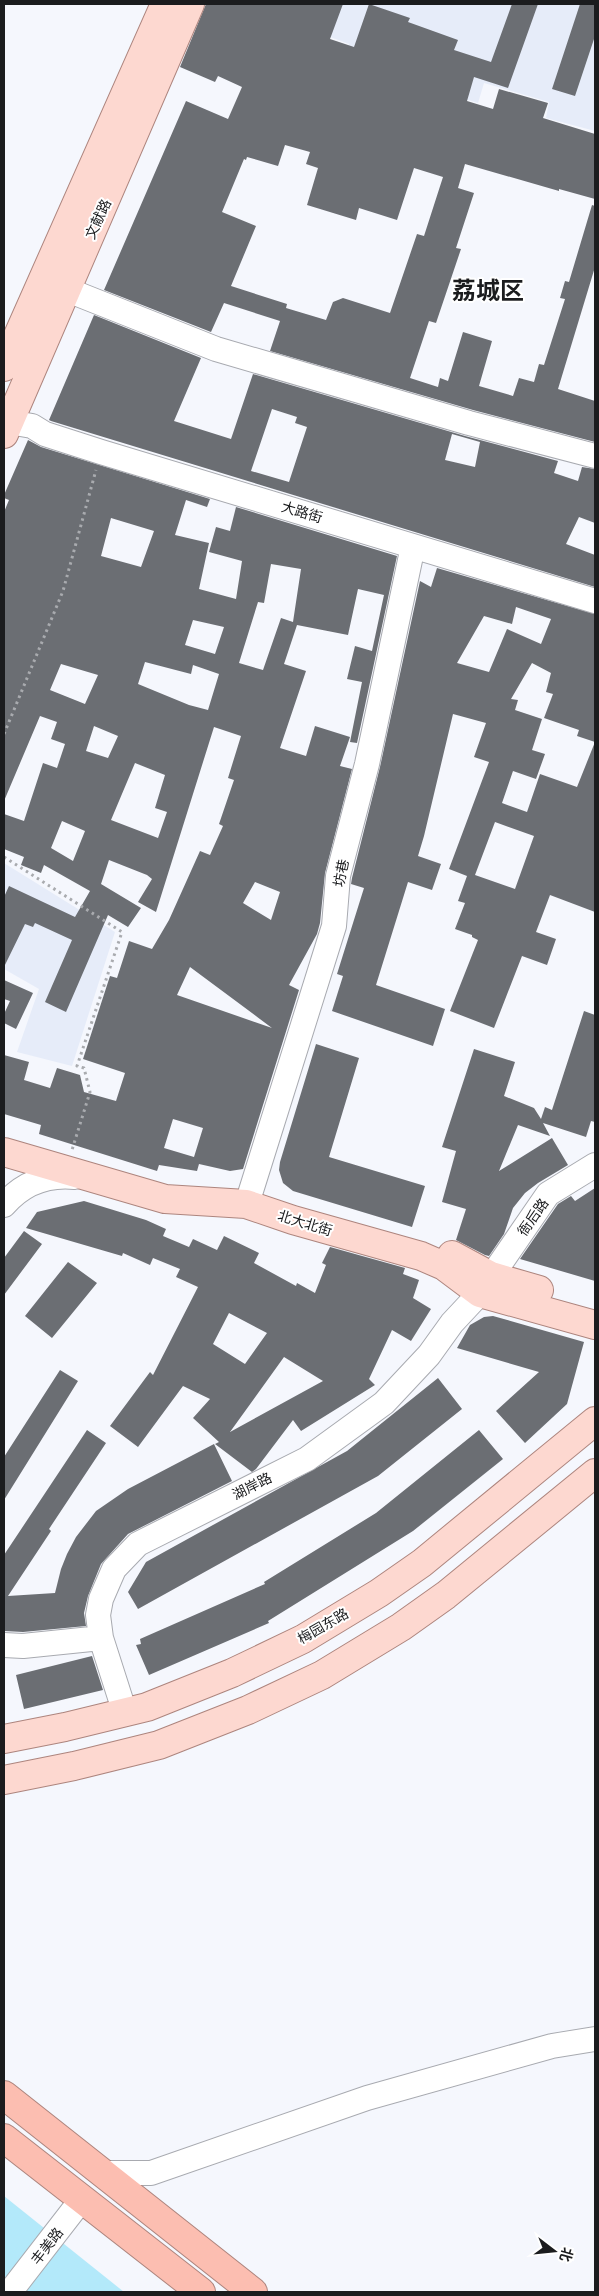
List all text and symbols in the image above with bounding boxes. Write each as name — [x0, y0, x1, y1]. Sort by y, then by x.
street label: 文献路 — [80, 196, 116, 242]
district label: 荔城区 — [452, 274, 524, 307]
street label: 大路街 — [279, 496, 325, 528]
street label: 坊巷 — [329, 857, 353, 889]
street label: 衙后路 — [513, 1194, 553, 1240]
street label: 北大北街 — [275, 1205, 335, 1241]
street label: 湖岸路 — [229, 1468, 275, 1504]
street label: 梅园东路 — [294, 1603, 352, 1649]
street label: 丰美路 — [26, 2223, 68, 2269]
north arrow — [529, 2226, 579, 2276]
text: 北 — [555, 2245, 578, 2264]

